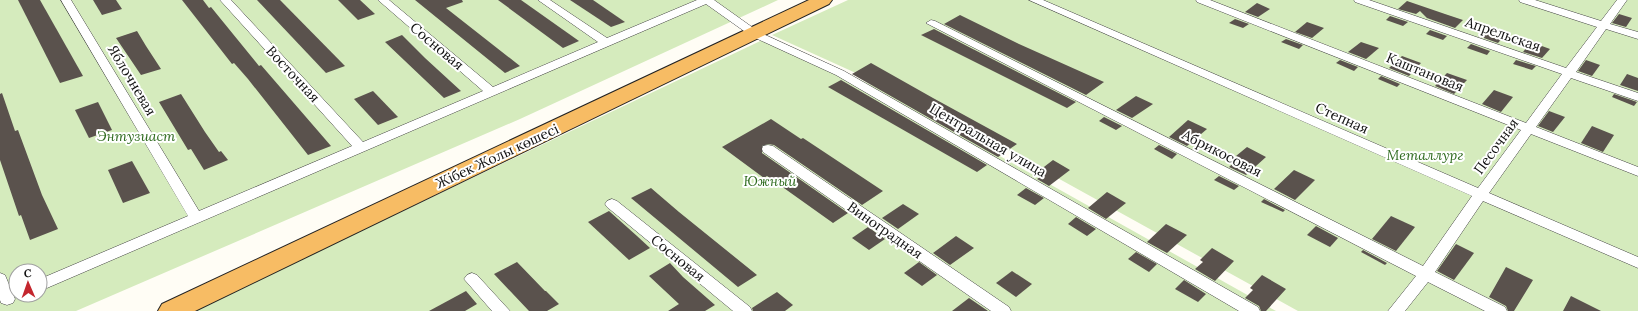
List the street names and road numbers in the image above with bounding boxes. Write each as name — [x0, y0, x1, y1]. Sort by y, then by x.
street label: Апрельская — [1462, 12, 1543, 55]
street label: Сосновая — [407, 18, 467, 74]
street label: Яблочневая — [104, 41, 160, 119]
street label: Восточная — [262, 42, 324, 106]
street label: Каштановая — [1384, 48, 1466, 96]
street label: Степная — [1313, 98, 1371, 138]
street label: Центральная улица — [926, 99, 1050, 181]
street label: Песочная — [1470, 114, 1522, 178]
street label: Жібек Жолы көшесі — [433, 120, 561, 192]
street label: Абрикосовая — [1178, 125, 1265, 181]
street label: Виноградная — [844, 197, 926, 263]
street label: Сосновая — [647, 231, 709, 285]

